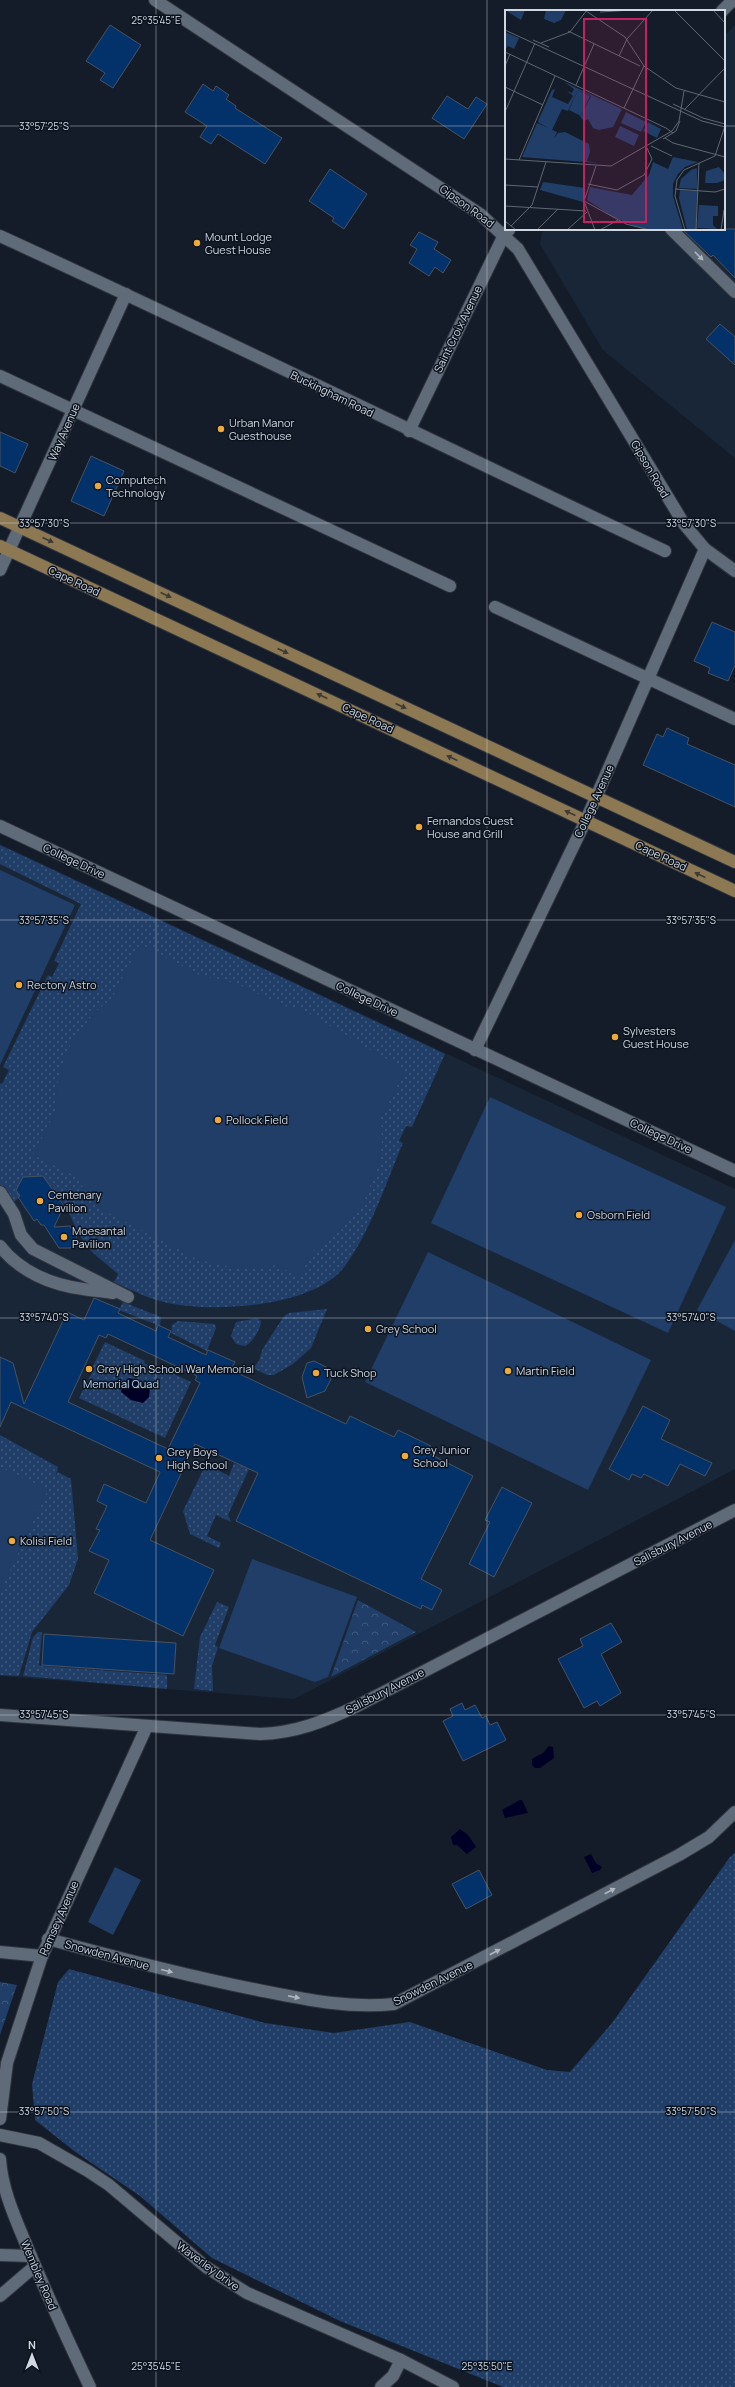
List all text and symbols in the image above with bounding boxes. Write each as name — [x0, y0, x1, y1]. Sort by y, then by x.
inset map — [505, 10, 725, 230]
text: 25°35'45"E — [131, 13, 181, 27]
text: 33°57'25"S — [19, 119, 69, 133]
street label: Gipson Road — [437, 181, 498, 230]
place label: Mount Lodge Guest House — [205, 229, 273, 257]
marker: Mount Lodge Guest House — [192, 238, 202, 248]
one-way arrow — [694, 251, 704, 261]
street label: Saint Croix Avenue — [430, 282, 485, 375]
street label: Buckingham Road — [288, 367, 376, 420]
street label: Way Avenue — [44, 400, 83, 463]
place label: Urban Manor Guesthouse — [229, 415, 294, 443]
marker: Urban Manor Guesthouse — [216, 424, 226, 434]
street label: Gipson Road — [628, 437, 673, 500]
place label: Computech Technology — [106, 472, 166, 500]
marker: Computech Technology — [93, 481, 103, 491]
text: 33°57'30"S — [19, 516, 69, 530]
text: 33°57'30"S — [666, 516, 716, 530]
one-way arrow — [42, 537, 54, 543]
street label: Cape Road — [46, 562, 102, 599]
one-way arrow — [160, 592, 171, 598]
one-way arrow — [278, 648, 289, 654]
one-way arrow — [316, 693, 327, 699]
street label: Cape Road — [340, 699, 396, 736]
one-way arrow — [395, 703, 407, 709]
one-way arrow — [446, 755, 458, 761]
street label: College Avenue — [570, 761, 617, 840]
one-way arrow — [564, 810, 575, 816]
place label: Fernandos Guest House and Grill — [427, 813, 514, 841]
marker: Fernandos Guest House and Grill — [414, 822, 424, 832]
street label: Cape Road — [633, 837, 689, 874]
street label: College Drive — [41, 840, 108, 882]
one-way arrow — [694, 872, 705, 878]
text: 33°57'35"S — [19, 913, 69, 927]
text: 33°57'35"S — [666, 913, 716, 927]
place label: Rectory Astro — [27, 977, 97, 992]
street label: College Drive — [334, 978, 401, 1020]
marker: Rectory Astro — [14, 980, 24, 990]
place label: Sylvesters Guest House — [623, 1023, 689, 1051]
marker: Sylvesters Guest House — [610, 1032, 620, 1042]
place label: Pollock Field — [226, 1112, 288, 1127]
marker: Pollock Field — [213, 1115, 223, 1125]
street label: College Drive — [628, 1115, 695, 1157]
place label: Centenary Pavilion — [48, 1187, 102, 1215]
marker: Centenary Pavilion — [35, 1196, 45, 1206]
place label: Osborn Field — [587, 1207, 650, 1222]
marker: Osborn Field — [574, 1210, 584, 1220]
place label: Moesantal Pavilion — [72, 1223, 126, 1251]
marker: Moesantal Pavilion — [59, 1232, 69, 1242]
text: 33°57'40"S — [19, 1310, 69, 1324]
text: 33°57'40"S — [666, 1310, 716, 1324]
place label: Grey School — [376, 1321, 437, 1336]
marker: Grey School — [363, 1324, 373, 1334]
place label: Grey High School War Memorial — [97, 1361, 254, 1376]
place label: Martin Field — [516, 1363, 575, 1378]
marker: Grey High School War Memorial — [84, 1364, 94, 1374]
place label: Tuck Shop — [324, 1365, 377, 1380]
marker: Martin Field — [503, 1366, 513, 1376]
marker: Tuck Shop — [311, 1368, 321, 1378]
park label: Memorial Quad — [83, 1376, 159, 1391]
place label: Grey Junior School — [413, 1442, 470, 1470]
place label: Grey Boys High School — [167, 1444, 227, 1472]
marker: Grey Junior School — [400, 1451, 410, 1461]
marker: Grey Boys High School — [154, 1453, 164, 1463]
street label: Salisbury Avenue — [631, 1516, 715, 1569]
place label: Kolisi Field — [20, 1533, 72, 1548]
marker: Kolisi Field — [7, 1536, 17, 1546]
street label: Salisbury Avenue — [343, 1664, 427, 1717]
text: 33°57'45"S — [19, 1707, 69, 1721]
text: 33°57'45"S — [666, 1707, 716, 1721]
street label: Ramsey Avenue — [35, 1878, 82, 1957]
one-way arrow — [604, 1888, 616, 1895]
street label: Snowden Avenue — [63, 1936, 152, 1973]
one-way arrow — [489, 1949, 501, 1955]
street label: Snowden Avenue — [390, 1956, 476, 2008]
one-way arrow — [161, 1968, 173, 1974]
one-way arrow — [288, 1995, 300, 2001]
text: 33°57'50"S — [19, 2104, 69, 2118]
text: 33°57'50"S — [666, 2104, 716, 2118]
street label: Wembley Road — [18, 2237, 61, 2312]
street label: Waverley Drive — [174, 2238, 243, 2294]
north arrow — [12, 2335, 52, 2375]
text: N — [28, 2337, 36, 2352]
text: 25°35'45"E — [131, 2359, 181, 2373]
text: 25°35'50"E — [462, 2359, 513, 2373]

